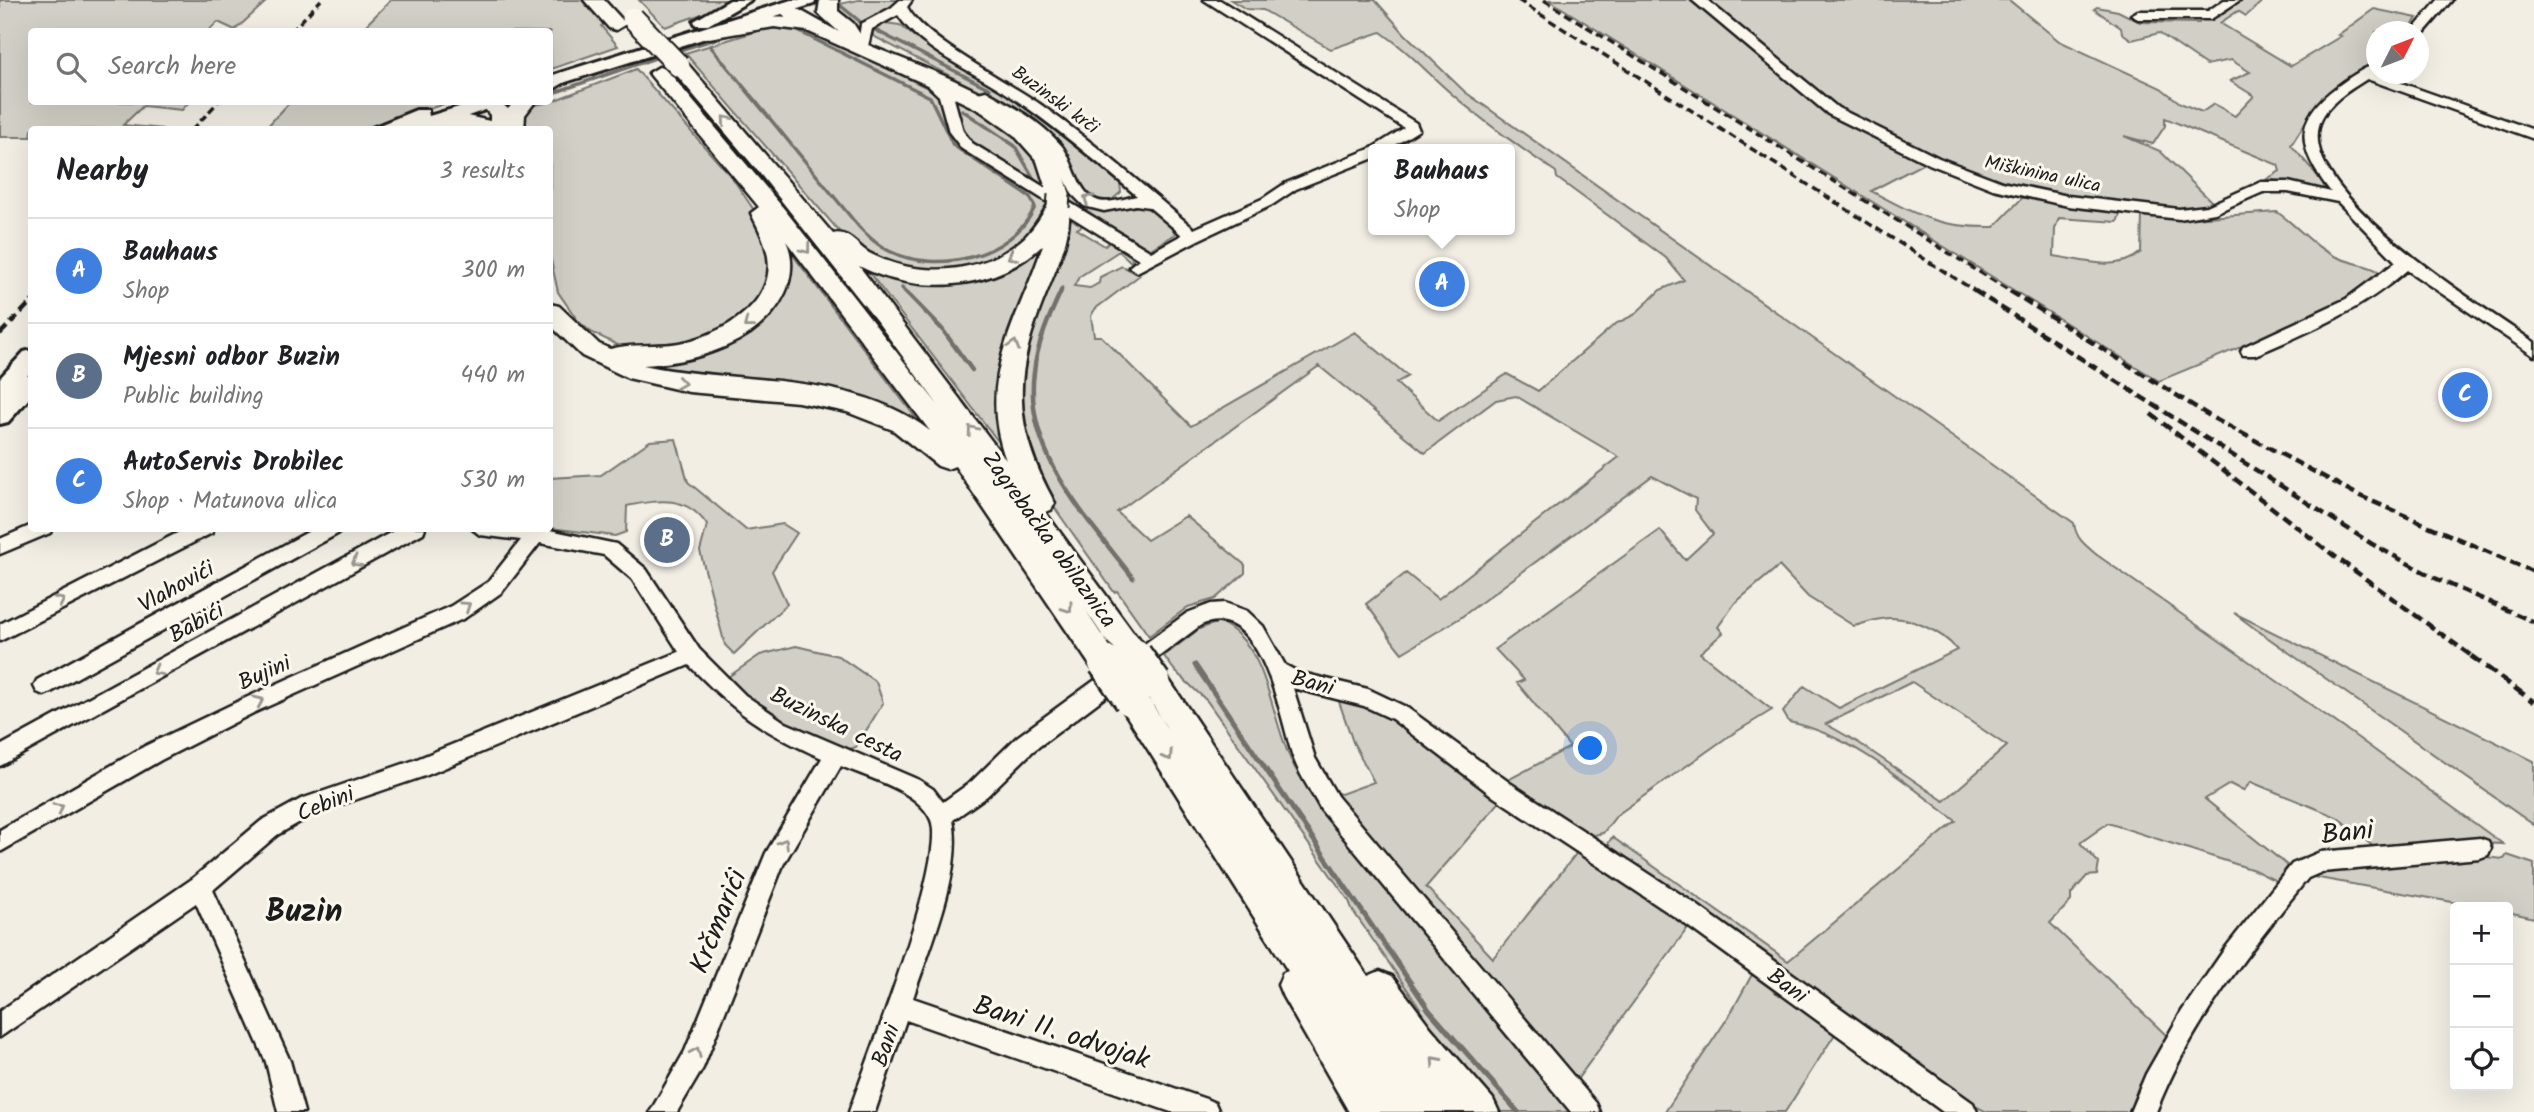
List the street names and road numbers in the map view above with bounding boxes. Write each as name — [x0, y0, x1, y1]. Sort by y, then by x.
street label: Buzinski krči — [1005, 59, 1106, 143]
street label: Miškinina ulica — [1982, 148, 2103, 202]
street label: Zagrebačka obilaznica — [972, 444, 1125, 636]
street label: Vlahovići — [132, 551, 223, 623]
street label: Babići — [163, 593, 233, 654]
street label: Bujini — [232, 646, 299, 701]
street label: Bani — [1287, 661, 1339, 707]
street label: Buzinska cesta — [763, 678, 909, 774]
street label: Cebini — [291, 776, 361, 833]
street label: Bani — [2319, 808, 2377, 859]
street label: Krčmarići — [678, 862, 761, 981]
street label: Bani — [1759, 959, 1816, 1015]
street label: Bani II. odvojak — [967, 984, 1156, 1083]
street label: Bani — [863, 1018, 911, 1072]

